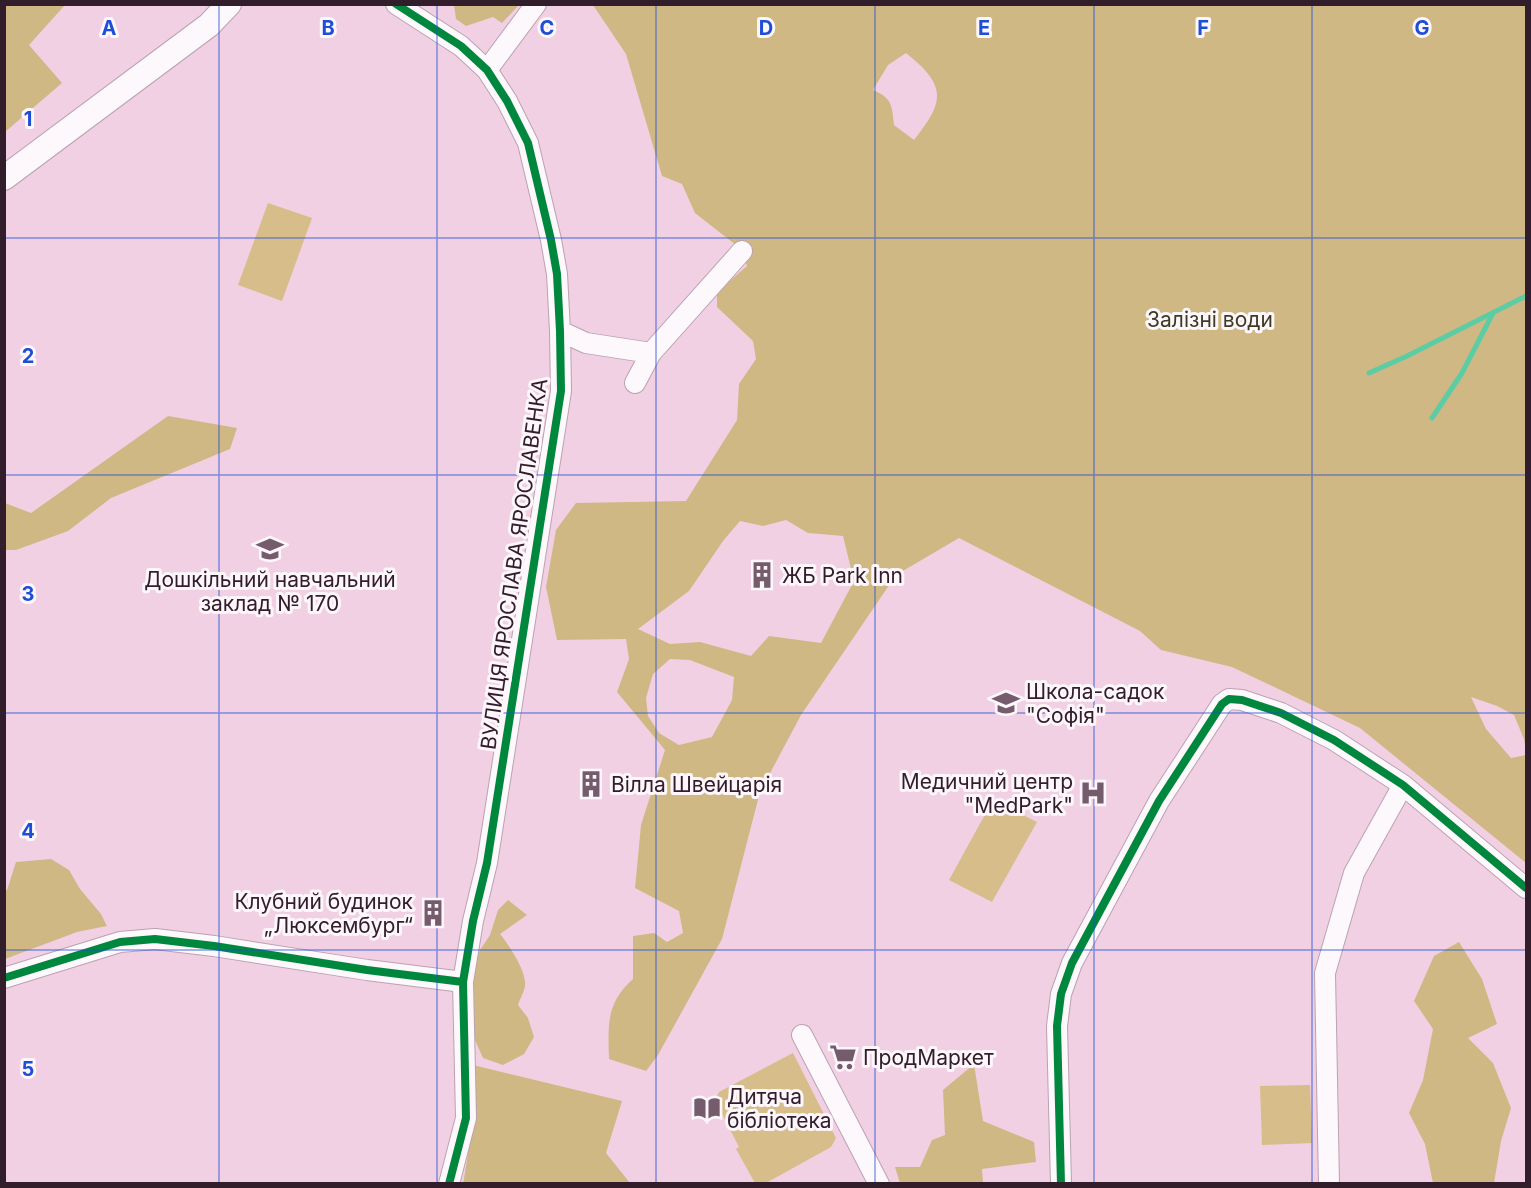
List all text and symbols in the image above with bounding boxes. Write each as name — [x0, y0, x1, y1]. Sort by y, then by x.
text: A — [102, 16, 117, 40]
text: B — [321, 16, 335, 40]
text: C — [540, 16, 554, 40]
text: D — [759, 16, 773, 40]
text: E — [978, 16, 990, 40]
text: F — [1197, 16, 1209, 40]
text: G — [1414, 16, 1430, 40]
text: 1 — [24, 107, 32, 131]
park label: Залізні води — [1147, 307, 1273, 332]
text: 2 — [22, 344, 34, 368]
street label: ВУЛИЦЯ ЯРОСЛАВА ЯРОСЛАВЕНКА — [476, 377, 552, 751]
school or university icon: Дошкільний навчальний заклад № 170 — [255, 534, 285, 564]
building icon: ЖБ Park Inn — [747, 560, 777, 590]
place label: ЖБ Park Inn — [782, 563, 903, 588]
place label: Дошкільний навчальний заклад № 170 — [144, 567, 396, 616]
text: 3 — [22, 582, 34, 606]
place label: Школа-садок "Софія" — [1026, 679, 1165, 728]
school or university icon: Школа-садок "Софія" — [991, 688, 1021, 718]
building icon: Вілла Швейцарія — [576, 769, 606, 799]
place label: Медичний центр "MedPark" — [901, 769, 1073, 818]
place label: Вілла Швейцарія — [611, 772, 782, 797]
hospital icon: Медичний центр "MedPark" — [1078, 778, 1108, 808]
text: 4 — [21, 819, 35, 843]
place label: Клубний будинок „Люксембург“ — [234, 889, 414, 938]
building icon: Клубний будинок „Люксембург“ — [418, 898, 448, 928]
supermarket icon: ПродМаркет — [828, 1042, 858, 1072]
place label: ПродМаркет — [863, 1045, 994, 1070]
text: 5 — [22, 1057, 34, 1081]
place label: Дитяча бібліотека — [727, 1084, 832, 1133]
library icon: Дитяча бібліотека — [692, 1093, 722, 1123]

